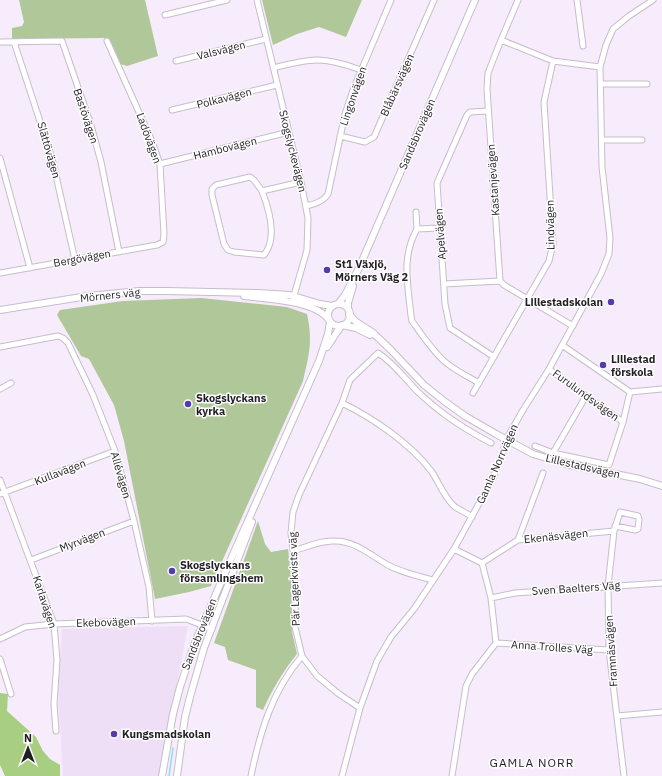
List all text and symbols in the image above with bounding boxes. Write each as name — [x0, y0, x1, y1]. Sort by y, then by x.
street label: Valsvägen — [195, 37, 247, 63]
street label: Blåbärsvägen — [377, 52, 417, 118]
street label: Lingonvägen — [336, 65, 370, 127]
street label: Polkavägen — [195, 84, 253, 112]
street label: Bastövägen — [70, 87, 102, 145]
street label: Sandsbrovägen — [396, 96, 438, 172]
street label: Skogslyckevägen — [276, 109, 310, 193]
street label: Ladövägen — [133, 111, 165, 165]
street label: Slättövägen — [34, 120, 64, 180]
street label: Hambovägen — [192, 133, 258, 163]
street label: Kastanjevägen — [484, 144, 502, 216]
street label: Lindvägen — [543, 200, 557, 250]
street label: Apelvägen — [431, 208, 449, 260]
street label: Bergövägen — [52, 246, 112, 270]
place label: St1 Växjö, Mörners Väg 2 — [335, 257, 409, 284]
marker: St1 Växjö, Mörners Väg 2 — [322, 265, 332, 275]
street label: Mörners väg — [79, 285, 141, 305]
place label: Lillestadskolan — [525, 295, 603, 309]
marker: Lillestadskolan — [606, 297, 616, 307]
place label: Lillestad förskola — [611, 352, 655, 379]
marker: Lillestad förskola — [598, 360, 608, 370]
street label: Furulundsvägen — [550, 366, 622, 424]
place label: Skogslyckans kyrka — [196, 391, 267, 418]
marker: Skogslyckans kyrka — [183, 399, 193, 409]
street label: Gamla Norrvägen — [473, 422, 521, 506]
street label: Allévägen — [108, 450, 134, 500]
street label: Lillestadsvägen — [544, 451, 622, 481]
street label: Kullavägen — [32, 456, 88, 488]
street label: Myrvägen — [57, 525, 107, 555]
street label: Ekenäsvägen — [523, 526, 589, 546]
street label: Pär Lagerkvists väg — [285, 532, 303, 626]
place label: Skogslyckans församlingshem — [180, 558, 264, 585]
marker: Skogslyckans församlingshem — [167, 566, 177, 576]
street label: Karlavägen — [30, 574, 60, 630]
street label: Sven Baelters Väg — [531, 578, 621, 598]
street label: Sandsbrovägen — [178, 596, 220, 672]
street label: Ekebovägen — [76, 614, 136, 630]
street label: Framnäsvägen — [602, 615, 620, 687]
street label: Anna Trolles Väg — [511, 637, 594, 657]
place label: Kungsmadskolan — [122, 727, 211, 741]
north arrow — [8, 728, 48, 768]
marker: Kungsmadskolan — [109, 729, 119, 739]
text: N — [24, 731, 32, 745]
district label: GAMLA NORR — [490, 755, 574, 770]

